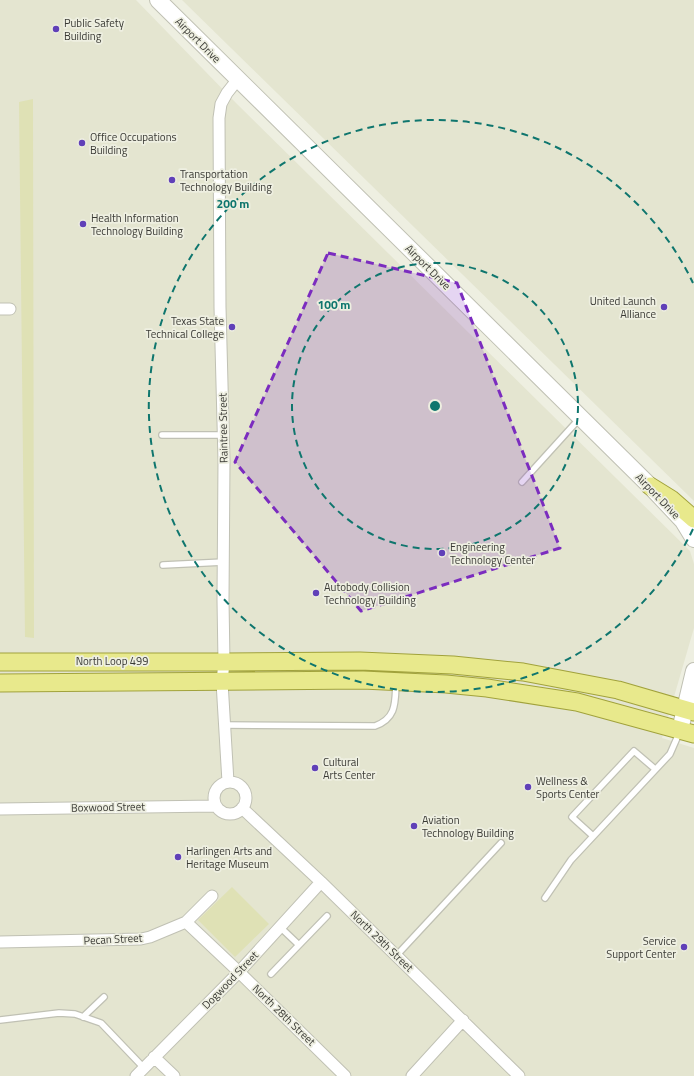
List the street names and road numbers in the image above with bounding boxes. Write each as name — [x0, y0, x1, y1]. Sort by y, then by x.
street label: Airport Drive — [172, 14, 225, 67]
street label: Airport Drive — [402, 241, 455, 294]
street label: Raintree Street — [214, 393, 232, 463]
street label: Airport Drive — [632, 469, 684, 523]
street label: North Loop 499 — [76, 653, 148, 669]
street label: Boxwood Street — [71, 798, 145, 816]
street label: North 29th Street — [347, 907, 417, 975]
street label: Pecan Street — [83, 929, 143, 949]
street label: Dogwood Street — [198, 947, 262, 1013]
street label: North 28th Street — [249, 981, 319, 1049]

